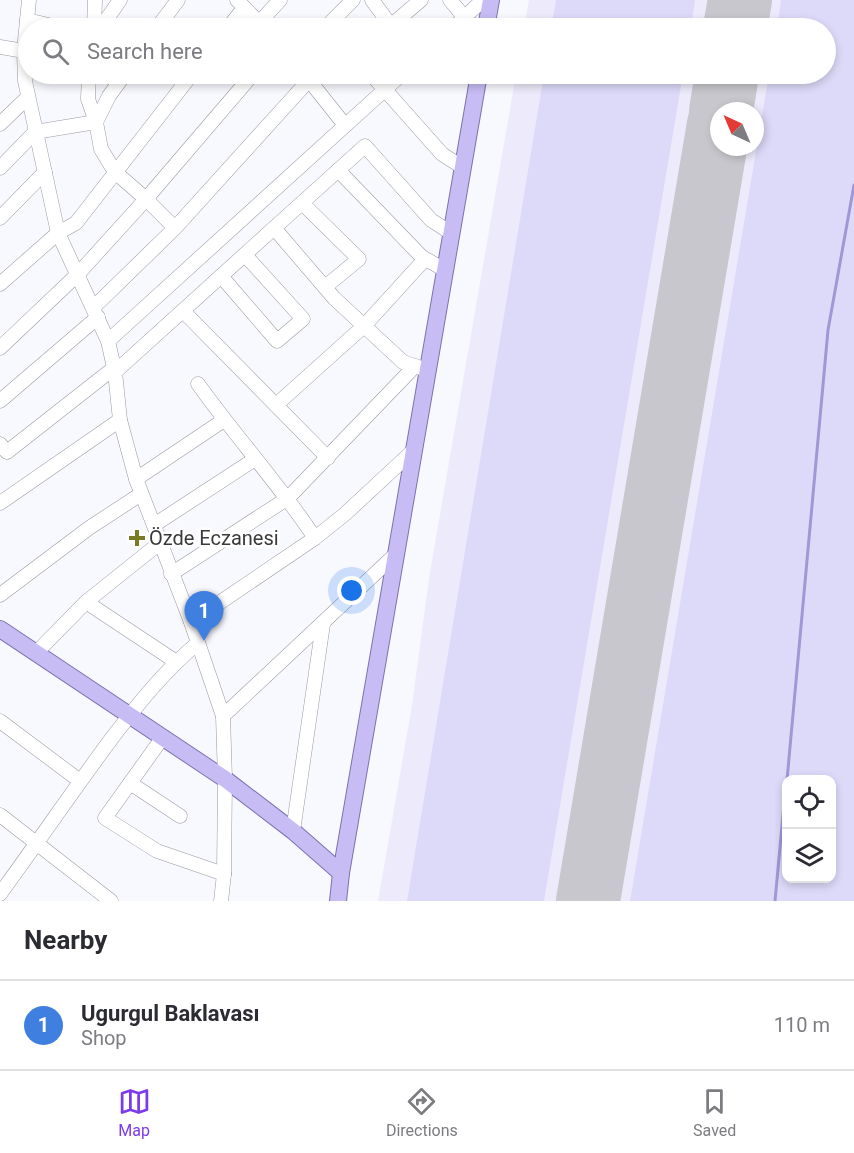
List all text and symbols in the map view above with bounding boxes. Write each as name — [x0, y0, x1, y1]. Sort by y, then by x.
search box — [18, 18, 836, 84]
icon: search — [39, 35, 72, 68]
text: Search here — [87, 39, 203, 64]
north arrow — [710, 102, 764, 156]
place label: Özde Eczanesi — [149, 526, 279, 550]
marker: Özde Eczanesi — [130, 531, 144, 545]
your location — [337, 576, 366, 605]
pin: 1 — [184, 592, 224, 641]
map controls — [782, 775, 836, 883]
button: locate — [782, 775, 836, 829]
button: layers — [782, 829, 836, 883]
text: Nearby — [24, 925, 107, 955]
text: Ugurgul Baklavası — [81, 1001, 259, 1026]
text: 1 — [38, 1013, 49, 1037]
text: 110 m — [774, 1013, 830, 1037]
text: Shop — [81, 1026, 127, 1050]
tab: Map — [118, 1085, 151, 1140]
tab: Directions — [386, 1085, 458, 1140]
tab: Saved — [693, 1085, 736, 1140]

